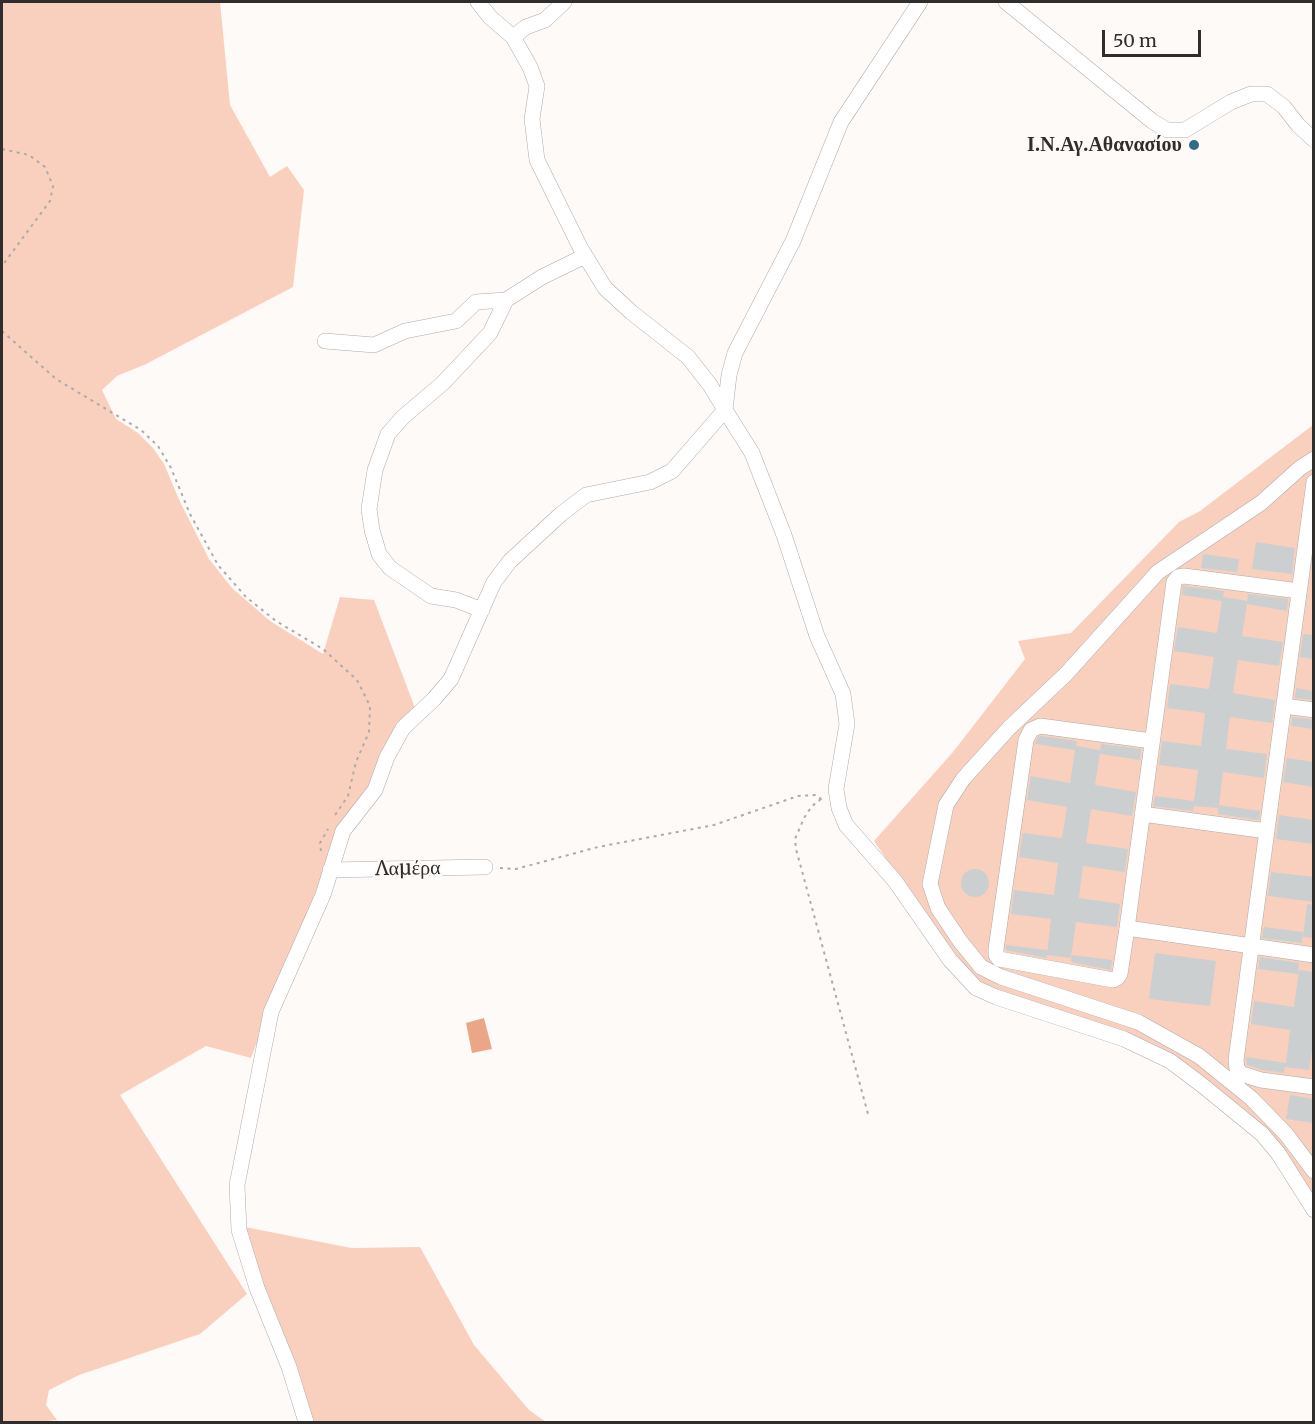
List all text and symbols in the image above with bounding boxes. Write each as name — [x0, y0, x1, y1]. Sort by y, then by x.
scale bar — [1105, 18, 1204, 56]
text: 50 m — [1113, 29, 1157, 52]
place label: Ι.Ν.Αγ.Αθανασίου — [1027, 133, 1182, 157]
marker: Ι.Ν.Αγ.Αθανασίου — [1187, 138, 1201, 152]
street label: Λαμέρα — [375, 856, 441, 882]

